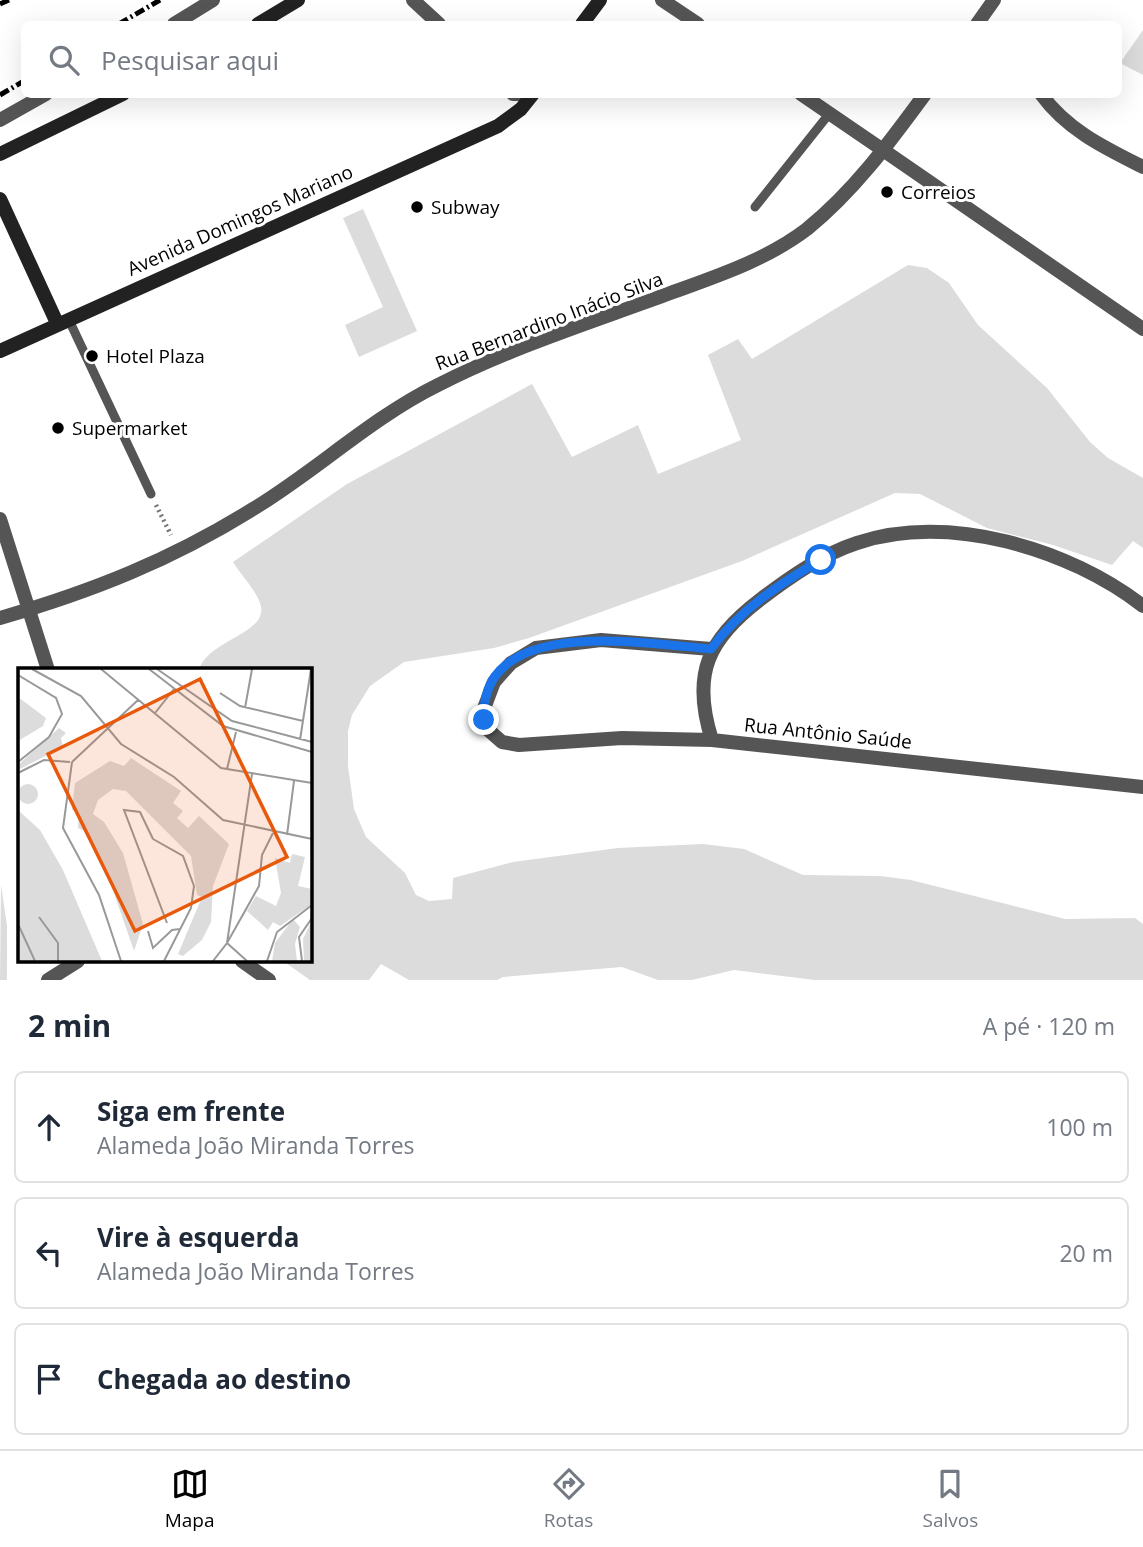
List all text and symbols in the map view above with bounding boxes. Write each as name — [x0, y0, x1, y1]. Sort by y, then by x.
search box — [21, 21, 1122, 98]
icon: search — [45, 41, 83, 79]
text: Pesquisar aqui — [101, 42, 279, 78]
street label: Avenida Domingos Mariano — [123, 158, 357, 282]
place label: Correios — [901, 179, 976, 205]
marker: Correios — [879, 184, 895, 200]
place label: Subway — [431, 194, 500, 220]
marker: Subway — [409, 199, 425, 215]
street label: Rua Bernardino Inácio Silva — [431, 266, 667, 376]
place label: Hotel Plaza — [106, 343, 205, 369]
marker: Hotel Plaza — [84, 348, 100, 364]
place label: Supermarket — [72, 415, 188, 441]
marker: Supermarket — [50, 420, 66, 436]
route start — [805, 544, 836, 575]
inset map — [18, 668, 312, 962]
route end — [468, 704, 499, 735]
street label: Rua Antônio Saúde — [743, 711, 913, 755]
text: 2 min — [28, 1005, 111, 1046]
text: A pé · 120 m — [983, 1010, 1115, 1042]
text: Siga em frente — [97, 1093, 285, 1129]
icon: ahead — [30, 1108, 68, 1146]
text: 100 m — [1046, 1111, 1113, 1143]
text: Alameda João Miranda Torres — [97, 1129, 415, 1161]
text: Vire à esquerda — [97, 1219, 299, 1255]
icon: left — [30, 1234, 68, 1272]
text: 20 m — [1059, 1237, 1113, 1269]
text: Alameda João Miranda Torres — [97, 1255, 415, 1287]
icon: arrive — [30, 1360, 68, 1398]
text: Chegada ao destino — [97, 1361, 351, 1397]
tab: Mapa — [165, 1465, 214, 1533]
tab: Rotas — [544, 1465, 593, 1533]
tab: Salvos — [923, 1465, 978, 1533]

